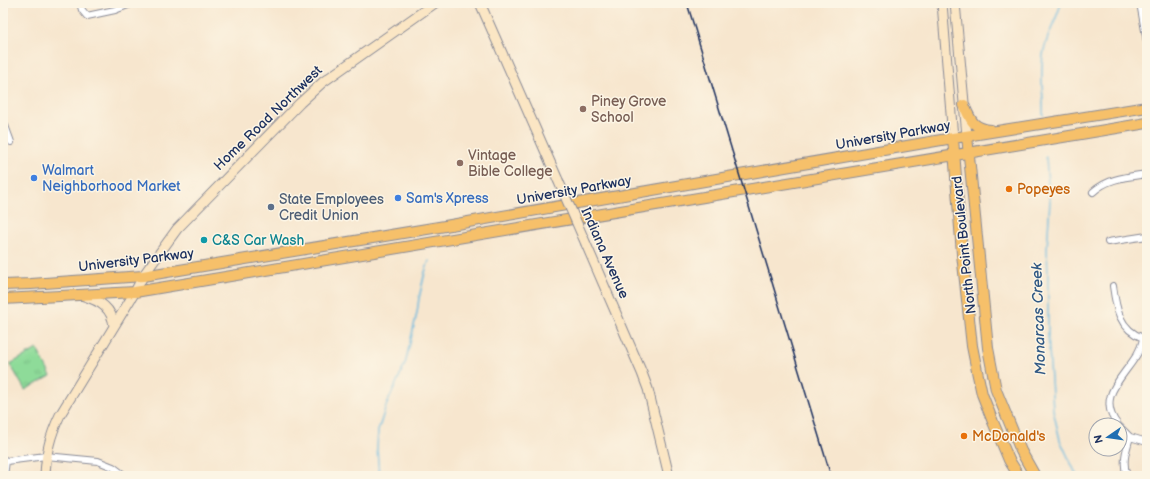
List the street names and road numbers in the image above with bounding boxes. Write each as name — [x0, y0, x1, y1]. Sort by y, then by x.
street label: Home Road Northwest — [210, 61, 326, 174]
street label: University Parkway — [834, 116, 952, 153]
street label: University Parkway — [515, 171, 633, 208]
street label: North Point Boulevard — [948, 175, 980, 315]
street label: Indiana Avenue — [577, 205, 633, 301]
street label: University Parkway — [77, 244, 195, 276]

